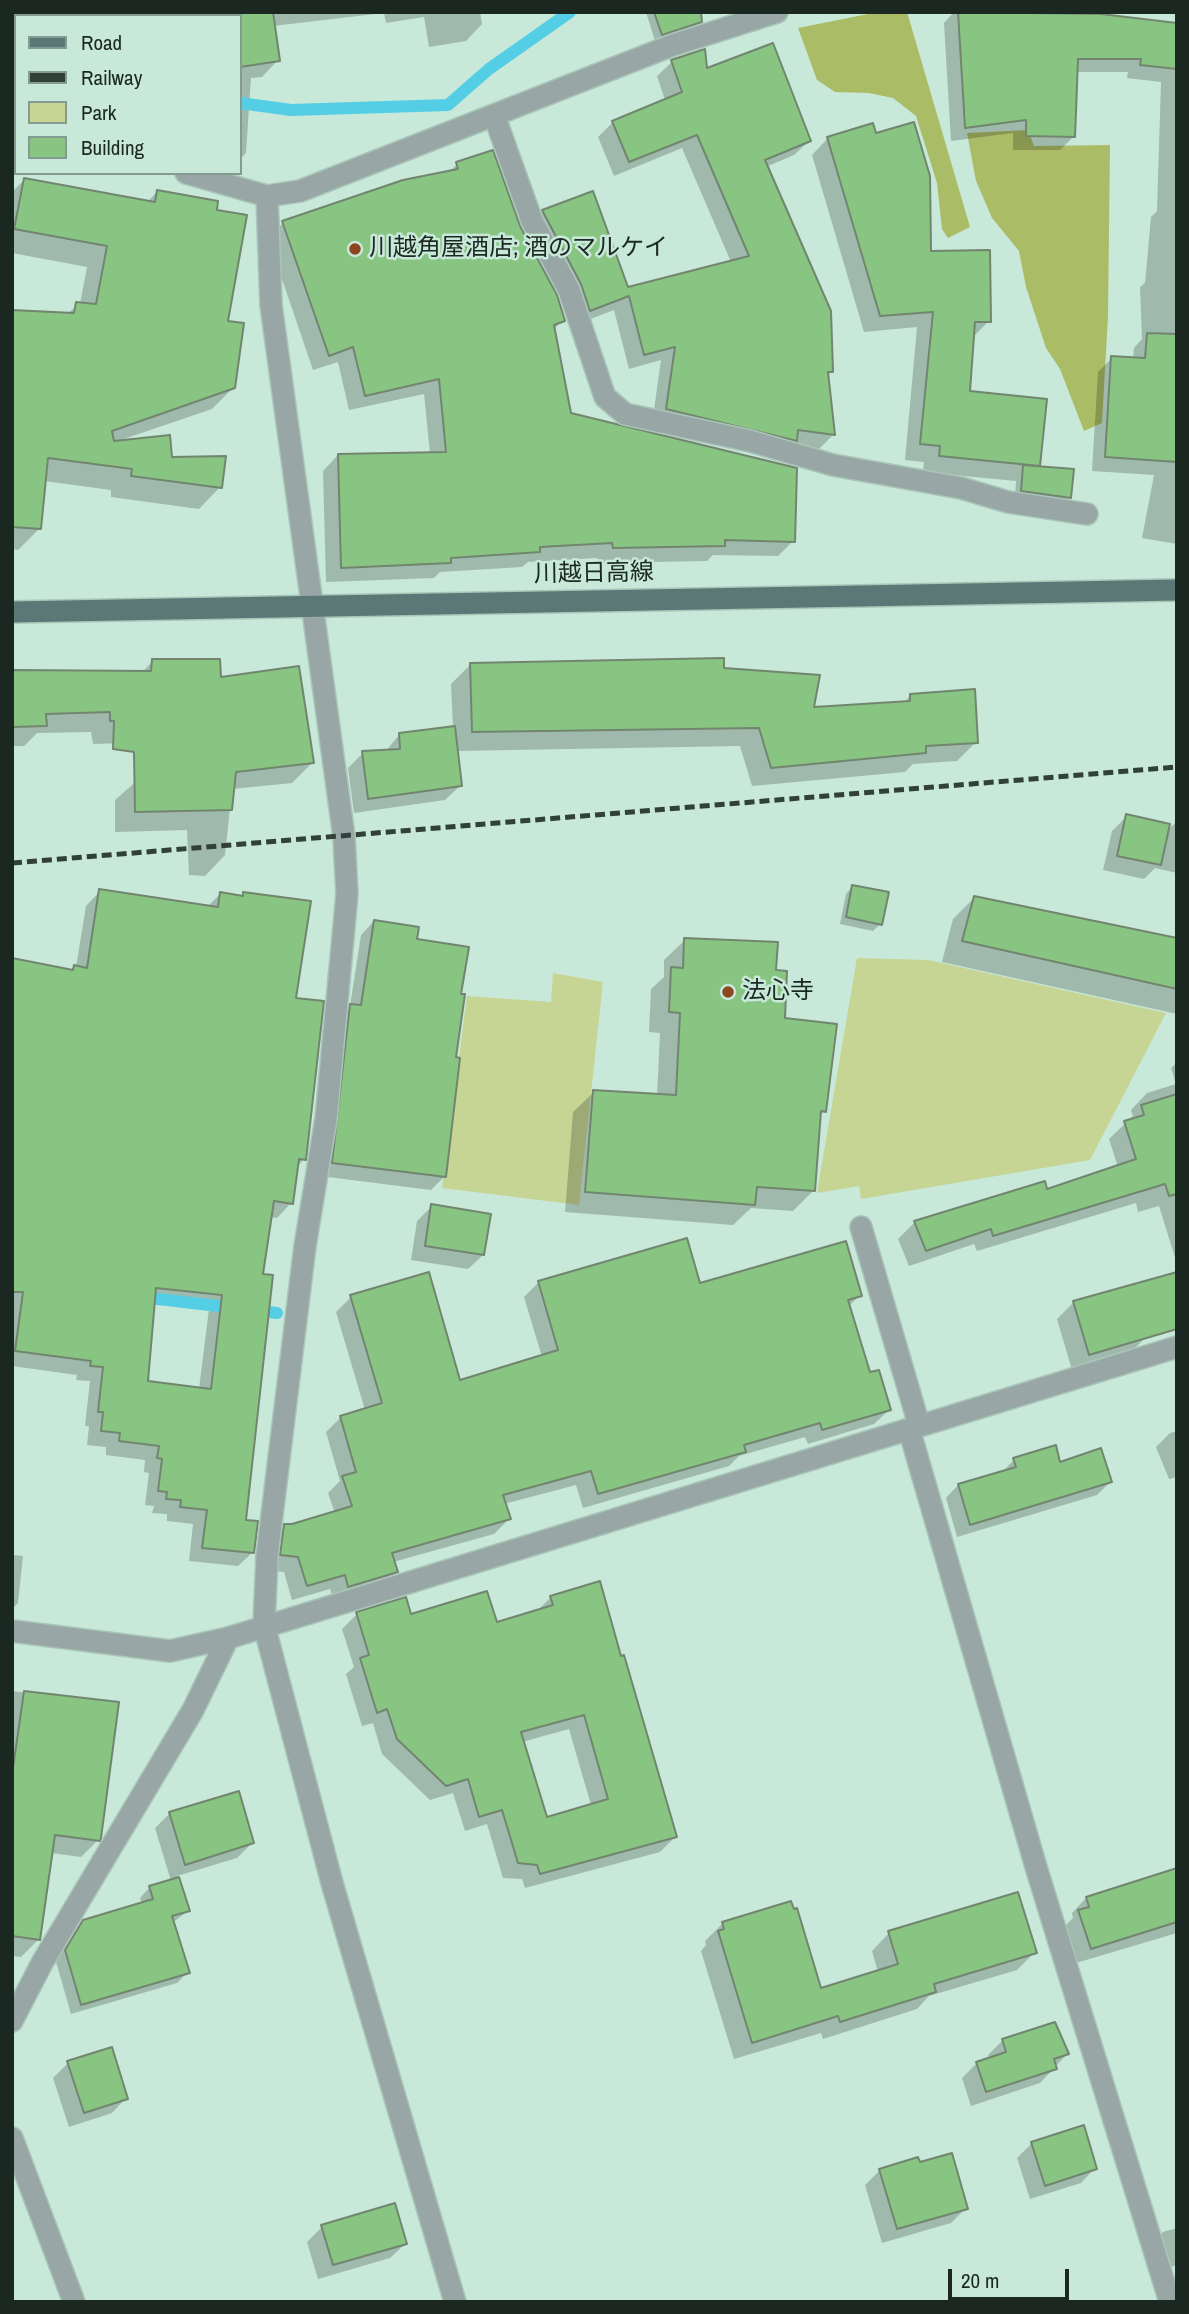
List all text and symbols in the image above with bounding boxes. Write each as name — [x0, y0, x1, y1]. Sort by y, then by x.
legend — [14, 14, 242, 175]
text: Road — [81, 28, 122, 57]
text: Railway — [81, 63, 142, 92]
text: Park — [81, 98, 116, 127]
text: Building — [81, 133, 144, 162]
place label: 川越角屋酒店; 酒のマルケイ — [369, 235, 668, 263]
marker: 川越角屋酒店; 酒のマルケイ — [347, 241, 363, 257]
street label: 川越日高線 — [534, 559, 654, 589]
place label: 法心寺 — [742, 978, 814, 1006]
marker: 法心寺 — [720, 984, 736, 1000]
scale bar — [951, 2254, 1072, 2298]
text: 20 m — [961, 2266, 999, 2295]

